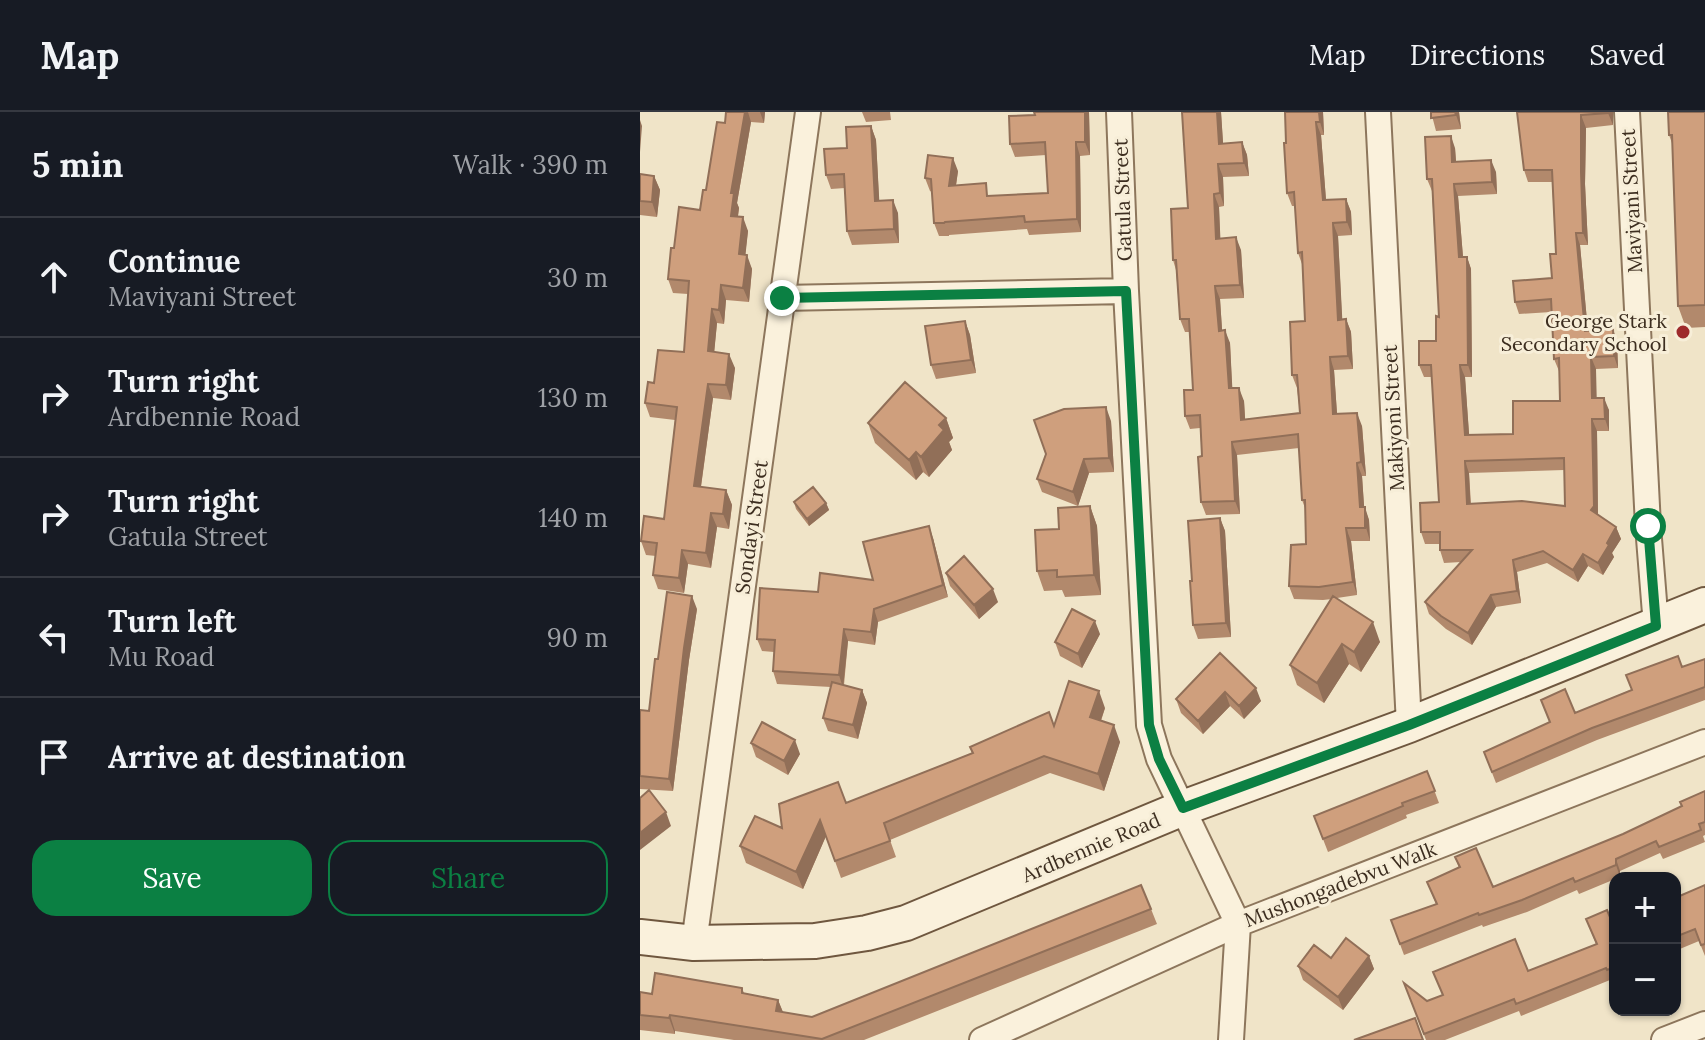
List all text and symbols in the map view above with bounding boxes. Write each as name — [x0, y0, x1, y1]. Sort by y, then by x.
text: Map — [40, 31, 119, 79]
text: Map — [1309, 37, 1366, 73]
text: Directions — [1410, 37, 1545, 73]
text: Saved — [1589, 37, 1665, 73]
street label: Maviyani Street — [1615, 128, 1647, 274]
street label: Gatula Street — [1107, 138, 1137, 262]
text: 5 min — [32, 143, 123, 186]
text: Walk · 390 m — [453, 148, 608, 181]
text: Continue — [108, 242, 240, 280]
icon: ahead — [32, 255, 76, 299]
text: 30 m — [547, 261, 608, 294]
text: Maviyani Street — [108, 280, 296, 313]
route end — [764, 280, 800, 316]
place label: George Stark Secondary School — [1501, 308, 1667, 356]
marker: George Stark Secondary School — [1674, 323, 1692, 341]
street label: Makiyoni Street — [1377, 344, 1409, 492]
text: Turn right — [108, 362, 259, 400]
icon: right — [32, 375, 76, 419]
text: 130 m — [538, 381, 608, 414]
text: Ardbennie Road — [108, 400, 300, 433]
street label: Sondayi Street — [729, 458, 773, 596]
text: Turn right — [108, 482, 259, 520]
icon: right — [32, 495, 76, 539]
text: 140 m — [538, 501, 608, 534]
route start — [1630, 508, 1666, 544]
text: Gatula Street — [108, 520, 268, 553]
text: Turn left — [108, 602, 236, 640]
icon: left — [32, 615, 76, 659]
text: 90 m — [547, 621, 608, 654]
text: Mu Road — [108, 640, 215, 673]
icon: arrive — [32, 735, 76, 779]
text: Arrive at destination — [108, 738, 406, 776]
street label: Ardbennie Road — [1017, 807, 1164, 888]
street label: Mushongadebvu Walk — [1240, 836, 1440, 932]
button: Save — [32, 840, 312, 916]
button: Share — [328, 840, 608, 916]
map controls — [1609, 872, 1681, 1016]
button: + — [1609, 872, 1681, 944]
button: − — [1609, 944, 1681, 1016]

